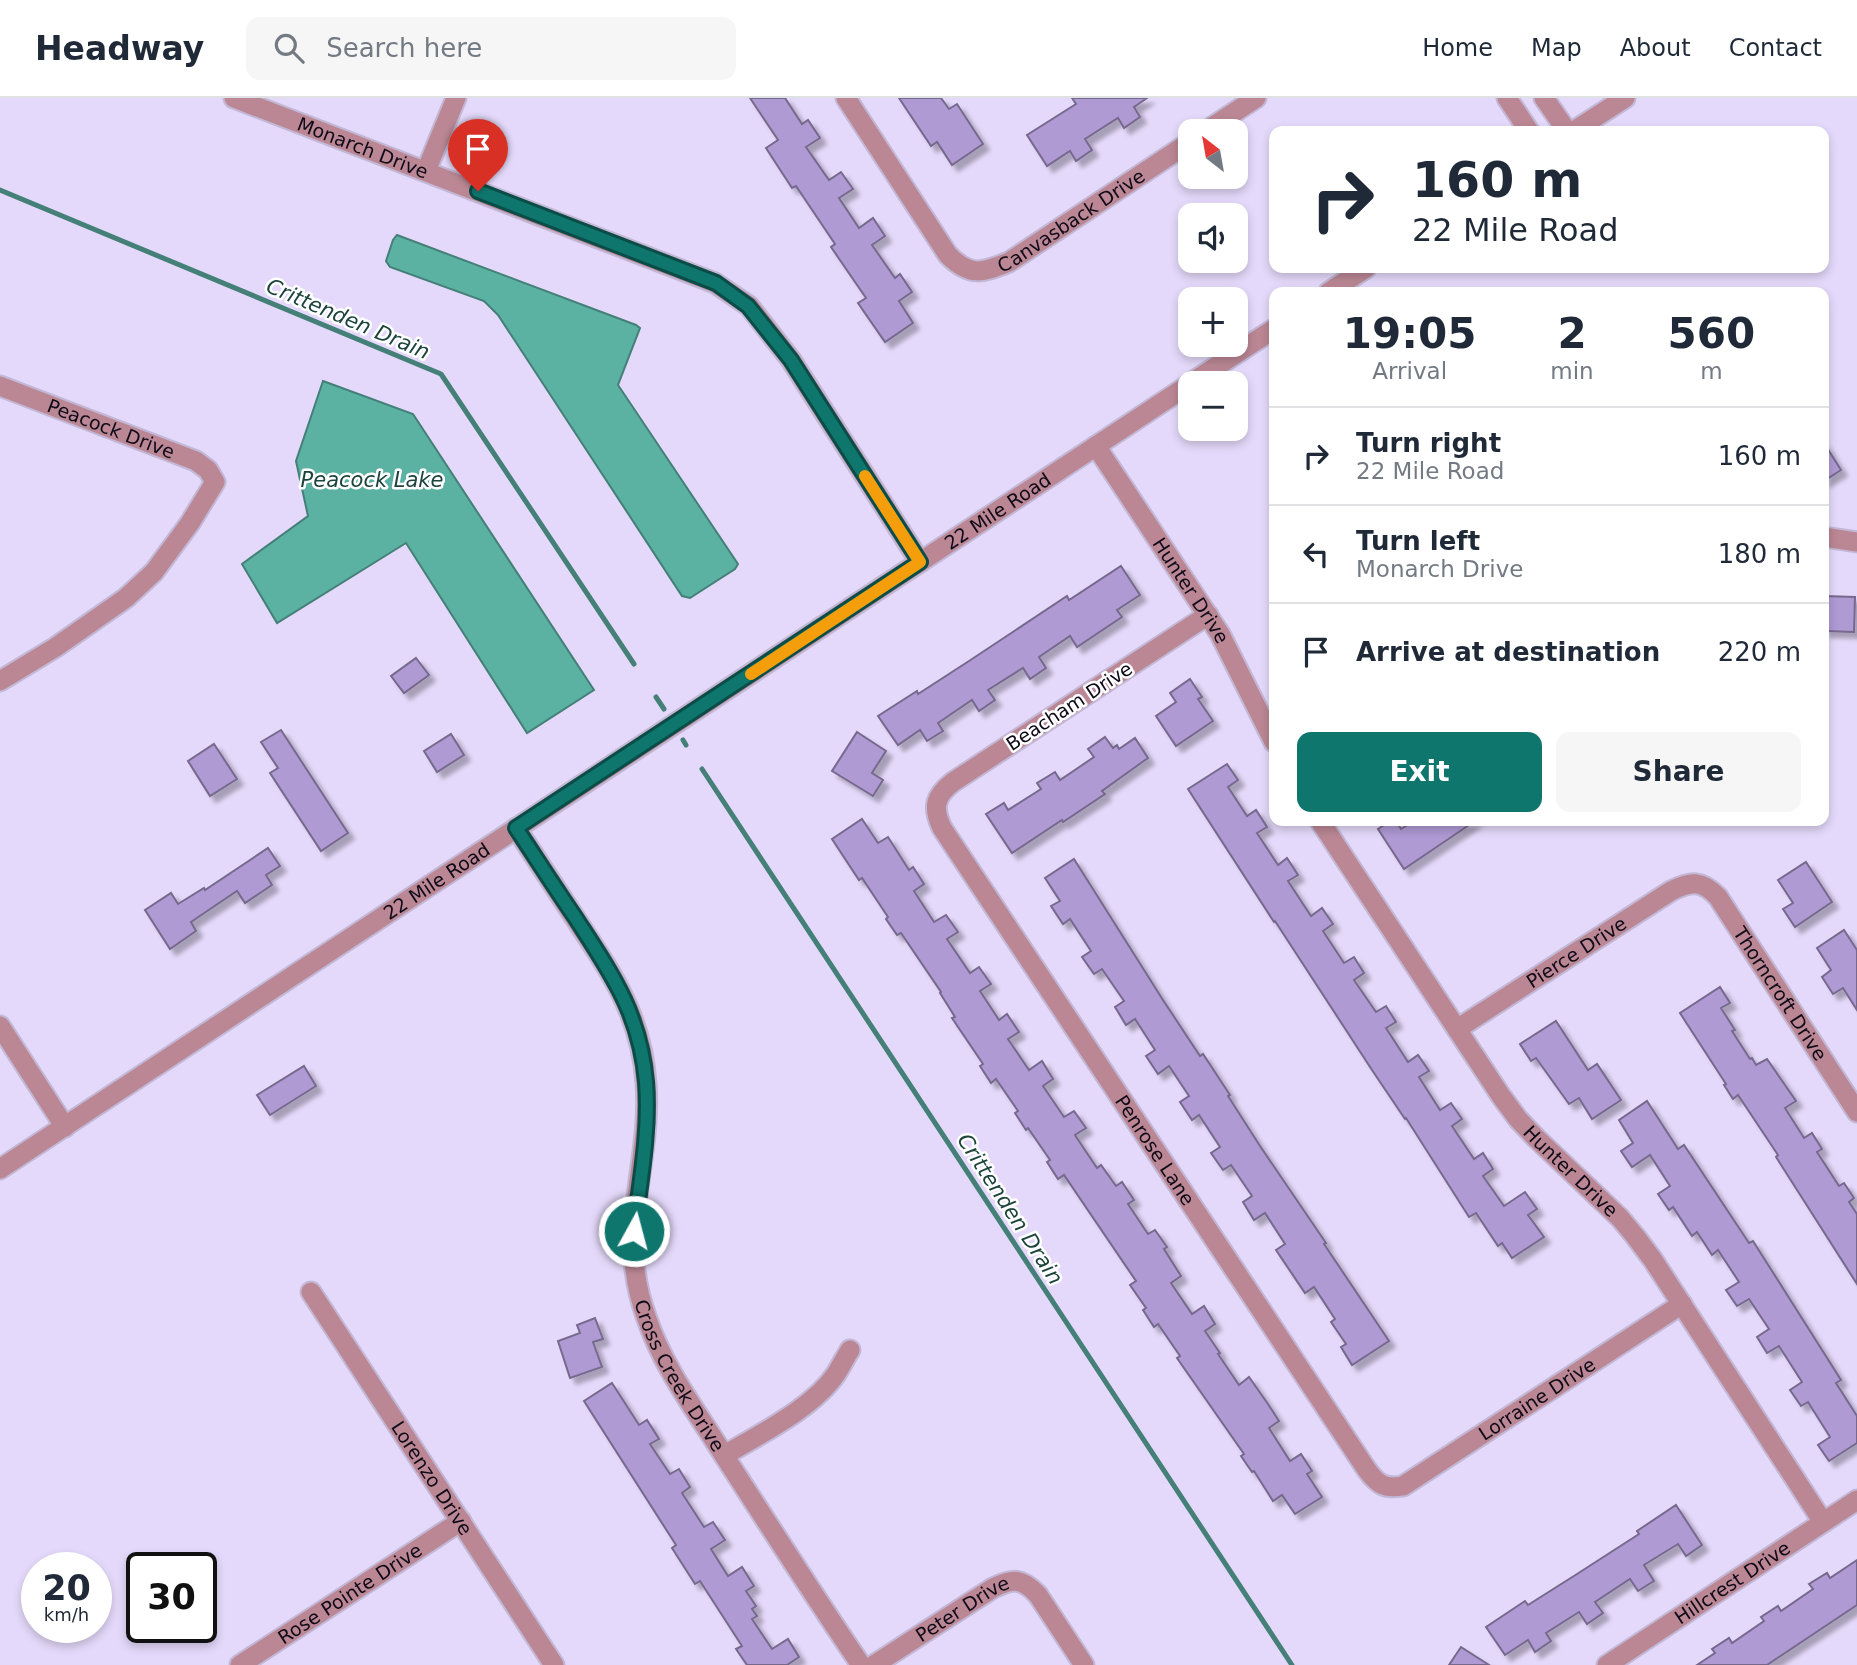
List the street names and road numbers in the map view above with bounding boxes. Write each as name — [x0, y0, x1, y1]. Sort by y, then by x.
street label: Monarch Drive — [294, 112, 431, 183]
street label: Canvasback Drive — [994, 164, 1149, 277]
street label: Peacock Drive — [44, 394, 178, 463]
street label: 22 Mile Road — [940, 468, 1055, 554]
street label: Hunter Drive — [1148, 533, 1234, 647]
street label: Beacham Drive — [1002, 657, 1136, 755]
street label: 22 Mile Road — [379, 838, 494, 924]
street label: Pierce Drive — [1522, 912, 1630, 992]
street label: Thorncroft Drive — [1729, 922, 1832, 1064]
street label: Penrose Lane — [1111, 1091, 1199, 1209]
street label: Hunter Drive — [1519, 1121, 1623, 1221]
street label: Cross Creek Drive — [630, 1297, 730, 1455]
street label: Lorraine Drive — [1474, 1353, 1599, 1445]
street label: Lorenzo Drive — [387, 1417, 477, 1539]
street label: Hillcrest Drive — [1670, 1536, 1794, 1628]
street label: Rose Pointe Drive — [274, 1539, 426, 1648]
street label: Peter Drive — [912, 1571, 1012, 1646]

